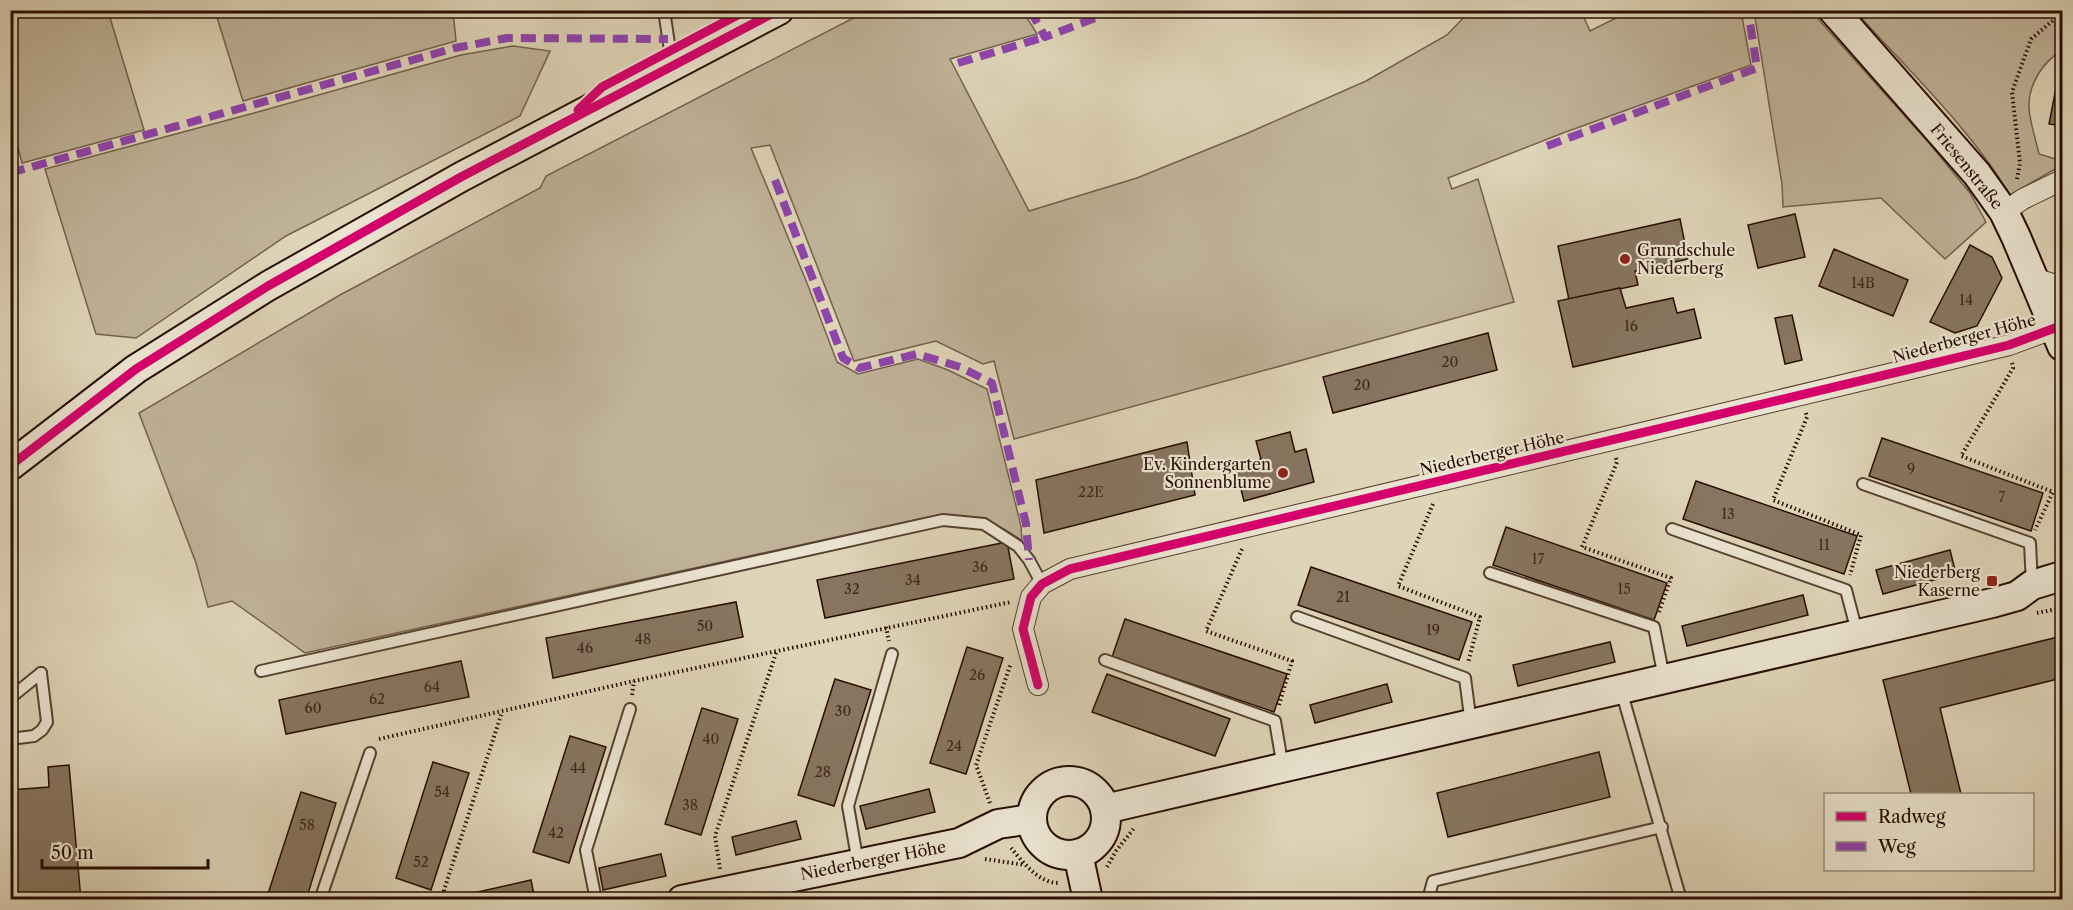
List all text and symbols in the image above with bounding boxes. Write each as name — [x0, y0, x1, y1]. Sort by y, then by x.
street label: Friesenstraße — [1926, 119, 2008, 213]
place label: Grundschule Niederberg — [1637, 240, 1735, 278]
marker: Grundschule Niederberg — [1618, 252, 1632, 266]
house number: 14B — [1851, 274, 1875, 292]
house number: 14 — [1959, 291, 1973, 309]
street label: Niederberger Höhe — [1890, 309, 2038, 367]
house number: 16 — [1624, 317, 1638, 335]
house number: 20 — [1442, 353, 1459, 371]
house number: 20 — [1354, 376, 1371, 394]
street label: Niederberger Höhe — [1418, 427, 1566, 479]
place label: Ev. Kindergarten Sonnenblume — [1143, 454, 1271, 492]
house number: 9 — [1907, 460, 1915, 478]
marker: Ev. Kindergarten Sonnenblume — [1276, 466, 1290, 480]
house number: 22E — [1078, 483, 1104, 501]
house number: 7 — [1999, 488, 2006, 506]
house number: 13 — [1721, 505, 1735, 523]
house number: 11 — [1818, 536, 1830, 554]
house number: 17 — [1532, 550, 1544, 568]
house number: 36 — [972, 558, 988, 576]
place label: Niederberg Kaserne — [1894, 562, 1981, 600]
house number: 34 — [905, 571, 921, 589]
marker: Niederberg Kaserne — [1985, 574, 1999, 588]
house number: 32 — [844, 580, 860, 598]
house number: 15 — [1617, 580, 1631, 598]
house number: 21 — [1336, 588, 1350, 606]
house number: 50 — [697, 617, 713, 635]
house number: 19 — [1426, 621, 1440, 639]
house number: 48 — [635, 630, 651, 648]
house number: 46 — [577, 639, 593, 657]
house number: 26 — [969, 666, 985, 684]
house number: 64 — [424, 678, 440, 696]
house number: 62 — [369, 690, 385, 708]
house number: 60 — [304, 699, 322, 717]
house number: 30 — [835, 702, 851, 720]
house number: 40 — [703, 730, 720, 748]
house number: 24 — [946, 737, 962, 755]
house number: 44 — [570, 759, 586, 777]
house number: 28 — [815, 763, 831, 781]
house number: 54 — [434, 783, 450, 801]
legend — [1824, 793, 2034, 871]
house number: 38 — [682, 796, 698, 814]
text: Radweg — [1878, 806, 1946, 828]
house number: 58 — [299, 816, 315, 834]
house number: 42 — [548, 824, 564, 842]
scale bar — [42, 832, 208, 870]
street label: Niederberger Höhe — [799, 836, 947, 884]
text: Weg — [1877, 836, 1916, 858]
text: 50 m — [51, 842, 94, 864]
house number: 52 — [413, 853, 429, 871]

